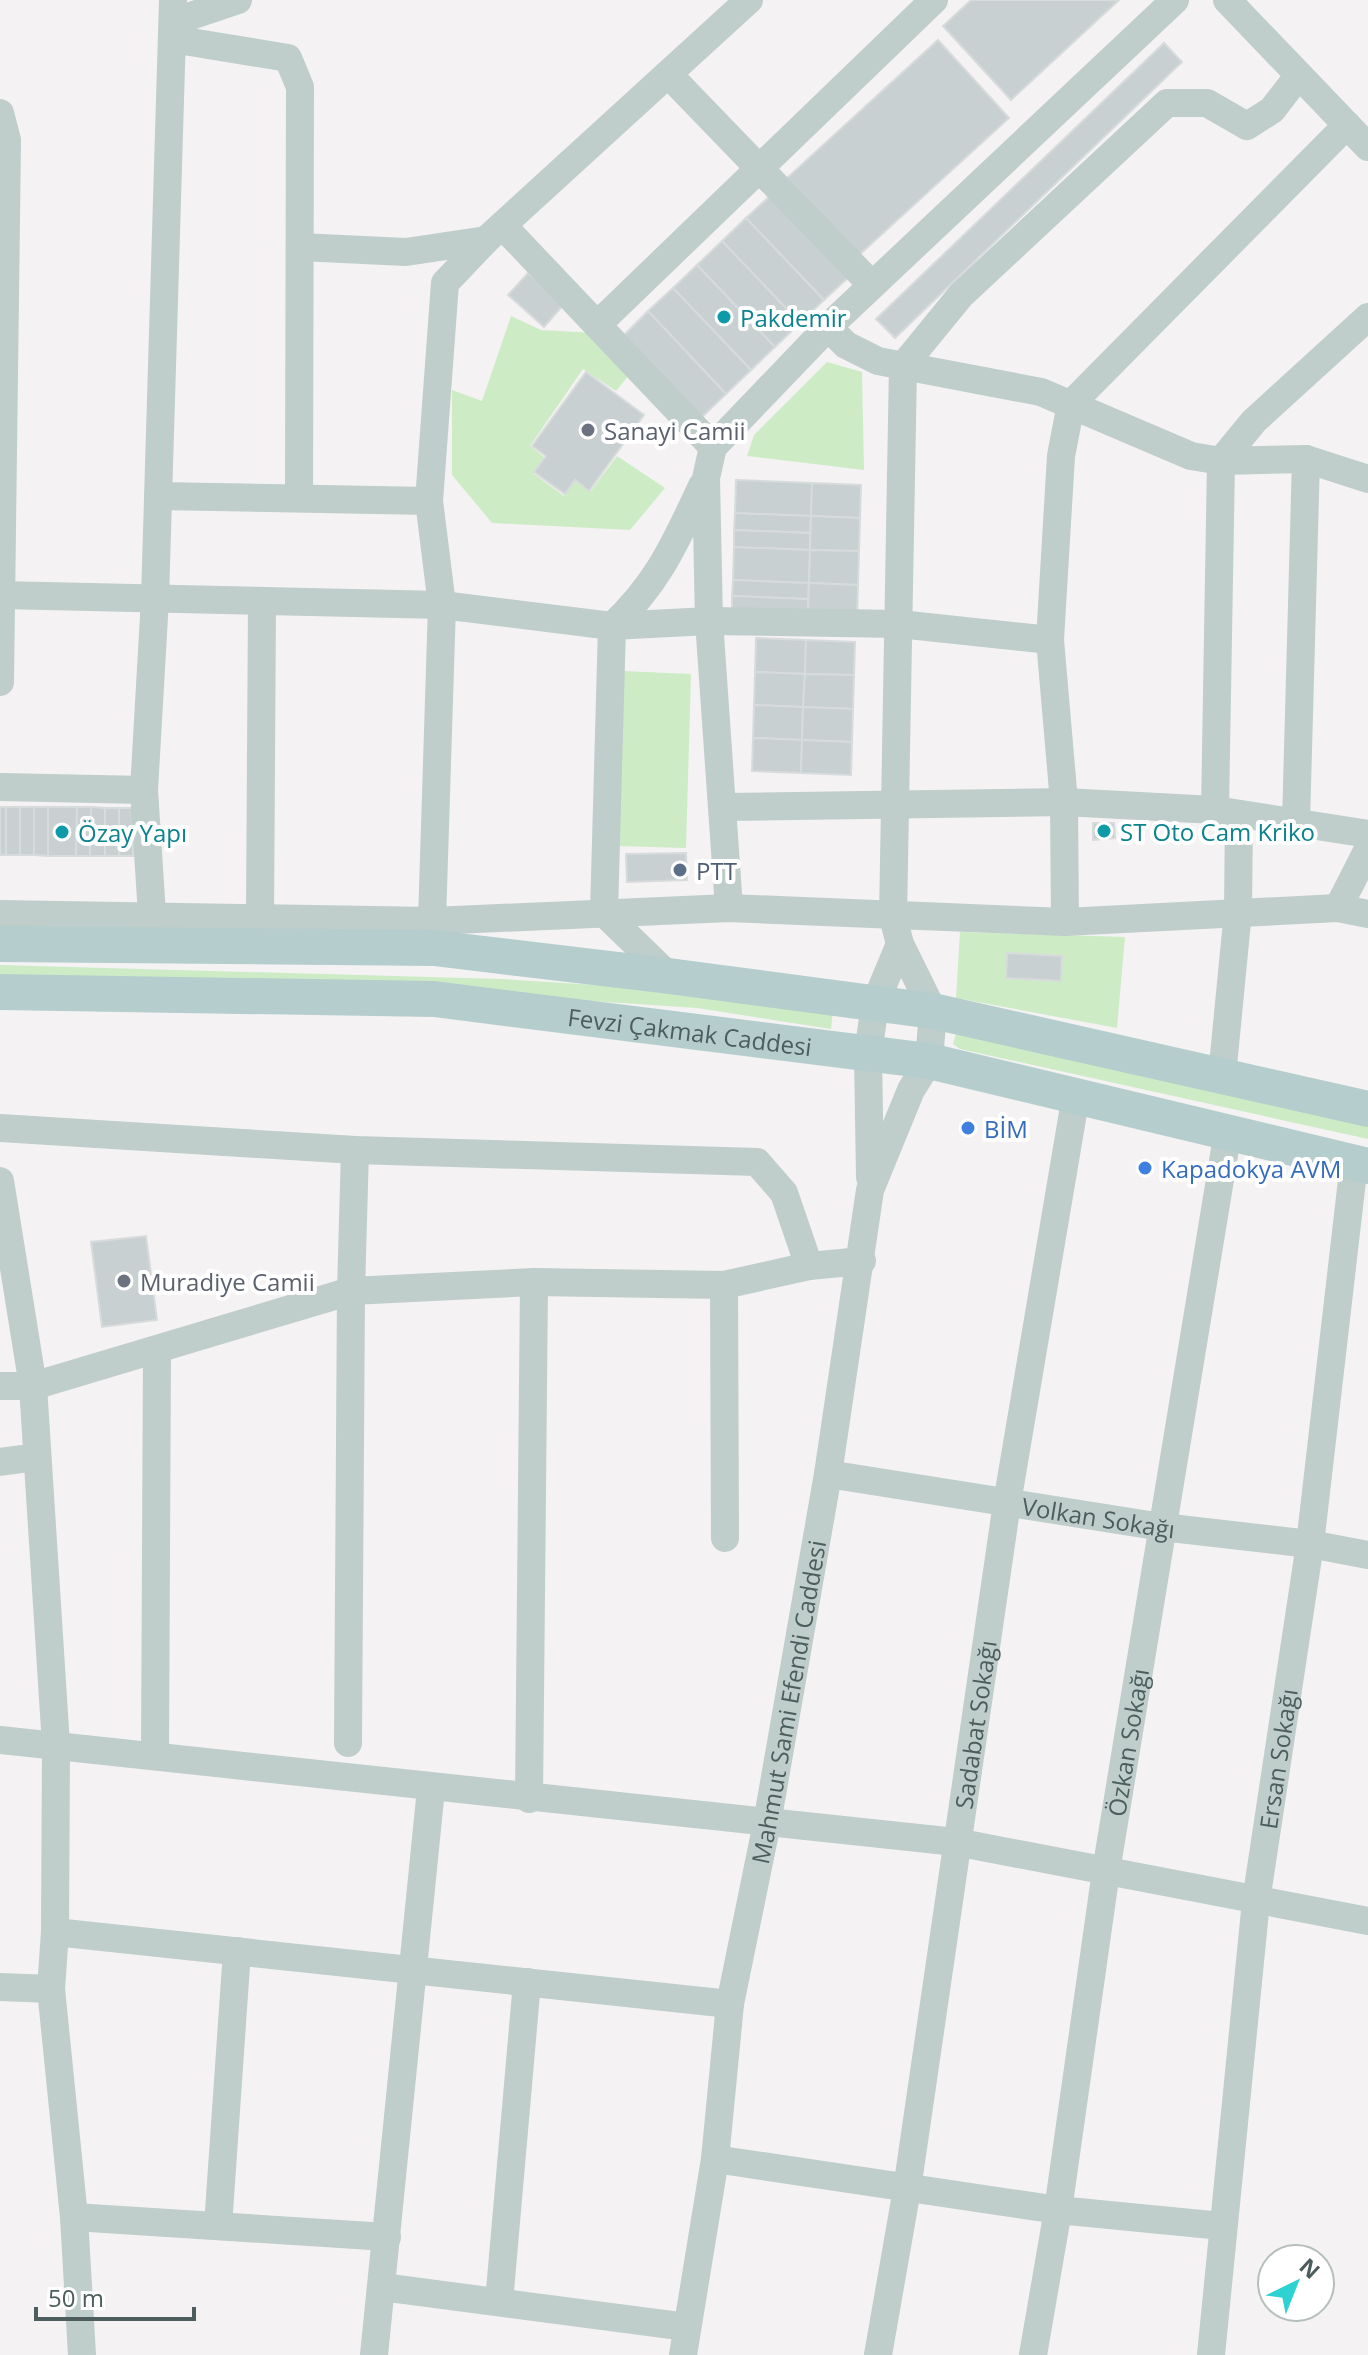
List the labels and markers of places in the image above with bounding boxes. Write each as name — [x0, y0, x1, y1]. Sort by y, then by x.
place label: Pakdemir — [740, 301, 847, 334]
marker: Pakdemir — [715, 308, 733, 326]
place label: Sanayi Camii — [604, 414, 746, 447]
marker: Sanayi Camii — [579, 421, 597, 439]
place label: ST Oto Cam Kriko — [1120, 815, 1315, 848]
place label: Özay Yapı — [78, 816, 187, 849]
marker: ST Oto Cam Kriko — [1095, 822, 1113, 840]
marker: Özay Yapı — [53, 823, 71, 841]
place label: PTT — [696, 854, 737, 887]
marker: PTT — [671, 861, 689, 879]
place label: BİM — [984, 1112, 1028, 1145]
marker: BİM — [959, 1119, 977, 1137]
place label: Kapadokya AVM — [1161, 1152, 1341, 1185]
marker: Kapadokya AVM — [1136, 1159, 1154, 1177]
place label: Muradiye Camii — [140, 1265, 315, 1298]
marker: Muradiye Camii — [115, 1272, 133, 1290]

